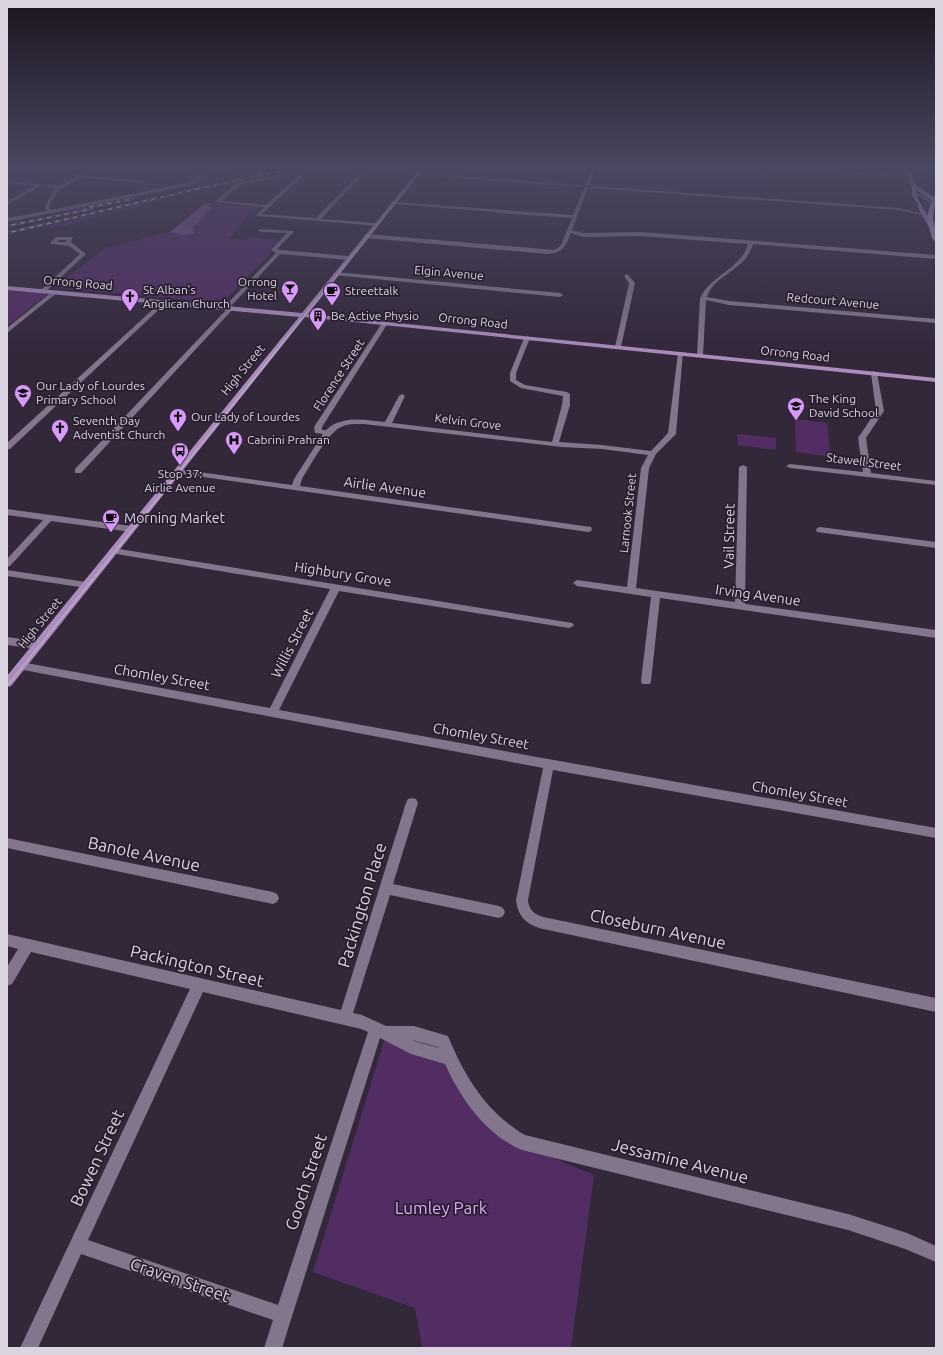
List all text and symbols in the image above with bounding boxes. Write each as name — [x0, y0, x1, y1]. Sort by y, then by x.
street label: Elgin Avenue — [414, 263, 484, 282]
street label: Orrong Road — [43, 273, 113, 292]
place label: Orrong Hotel — [238, 275, 277, 302]
bar icon: Orrong Hotel — [280, 279, 300, 304]
cafe icon: Streettalk — [322, 281, 342, 306]
place label: St Alban's Anglican Church — [143, 283, 230, 310]
place label: Streettalk — [345, 284, 399, 297]
church icon: St Alban's Anglican Church — [120, 287, 140, 312]
street label: Redcourt Avenue — [786, 290, 880, 311]
building icon: Be Active Physio — [308, 306, 328, 331]
place label: Be Active Physio — [331, 309, 419, 322]
street label: Orrong Road — [438, 310, 508, 331]
street label: Florence Street — [311, 336, 367, 413]
street label: High Street — [218, 342, 267, 398]
street label: Orrong Road — [760, 343, 830, 364]
place label: Our Lady of Lourdes Primary School — [36, 379, 145, 406]
school or university icon: Our Lady of Lourdes Primary School — [13, 383, 33, 408]
place label: The King David School — [809, 392, 878, 419]
school or university icon: The King David School — [786, 396, 806, 421]
church icon: Our Lady of Lourdes — [168, 407, 188, 432]
place label: Our Lady of Lourdes — [191, 410, 300, 423]
street label: Kelvin Grove — [434, 411, 502, 432]
place label: Seventh Day Adventist Church — [73, 414, 165, 441]
church icon: Seventh Day Adventist Church — [50, 418, 70, 443]
hospital icon: Cabrini Prahran — [224, 430, 244, 455]
place label: Cabrini Prahran — [247, 433, 330, 446]
bus stop icon: Stop 37: Airlie Avenue — [170, 441, 190, 466]
street label: Stawell Street — [826, 450, 903, 473]
place label: Stop 37: Airlie Avenue — [144, 467, 216, 494]
street label: Larnook Street — [617, 472, 638, 553]
street label: Airlie Avenue — [343, 473, 427, 501]
street label: Vail Street — [720, 503, 738, 569]
cafe icon: Morning Market — [101, 508, 121, 533]
place label: Morning Market — [124, 510, 226, 526]
street label: Highbury Grove — [293, 558, 393, 590]
street label: Irving Avenue — [714, 581, 802, 609]
street label: High Street — [15, 595, 64, 651]
street label: Willis Street — [268, 605, 317, 680]
street label: Chomley Street — [113, 661, 212, 693]
street label: Chomley Street — [432, 720, 531, 752]
street label: Chomley Street — [751, 778, 850, 810]
street label: Banole Avenue — [86, 832, 202, 875]
street label: Packington Place — [333, 840, 390, 970]
street label: Closeburn Avenue — [588, 905, 728, 952]
street label: Packington Street — [128, 941, 266, 990]
street label: Bowen Street — [66, 1106, 127, 1209]
street label: Gooch Street — [281, 1131, 330, 1232]
street label: Jessamine Avenue — [610, 1134, 750, 1187]
park label: Lumley Park — [395, 1198, 488, 1217]
street label: Craven Street — [128, 1254, 233, 1306]

